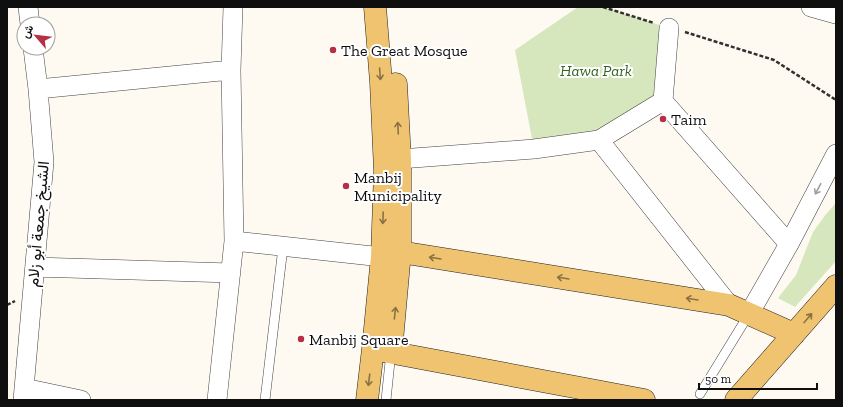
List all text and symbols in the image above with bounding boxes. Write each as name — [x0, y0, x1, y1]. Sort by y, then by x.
north arrow — [16, 16, 56, 56]
text: ش — [19, 23, 36, 40]
place label: The Great Mosque — [341, 41, 468, 60]
marker: The Great Mosque — [328, 45, 338, 55]
park label: Hawa Park — [560, 61, 632, 80]
one-way arrow — [377, 67, 384, 80]
place label: Taim — [671, 110, 707, 129]
marker: Taim — [658, 114, 668, 124]
one-way arrow — [395, 122, 402, 135]
street label: الشيخ جمعة أبو زلام — [23, 160, 55, 288]
place label: Manbij Municipality — [354, 168, 442, 205]
marker: Manbij Municipality — [341, 181, 351, 191]
one-way arrow — [813, 183, 821, 195]
one-way arrow — [380, 211, 387, 224]
one-way arrow — [429, 253, 442, 261]
one-way arrow — [557, 274, 570, 282]
one-way arrow — [686, 295, 699, 303]
one-way arrow — [391, 307, 399, 320]
one-way arrow — [803, 313, 813, 323]
place label: Manbij Square — [309, 330, 409, 349]
marker: Manbij Square — [296, 334, 306, 344]
scale bar — [699, 365, 817, 391]
text: 50 m — [705, 372, 732, 386]
one-way arrow — [365, 373, 373, 386]

